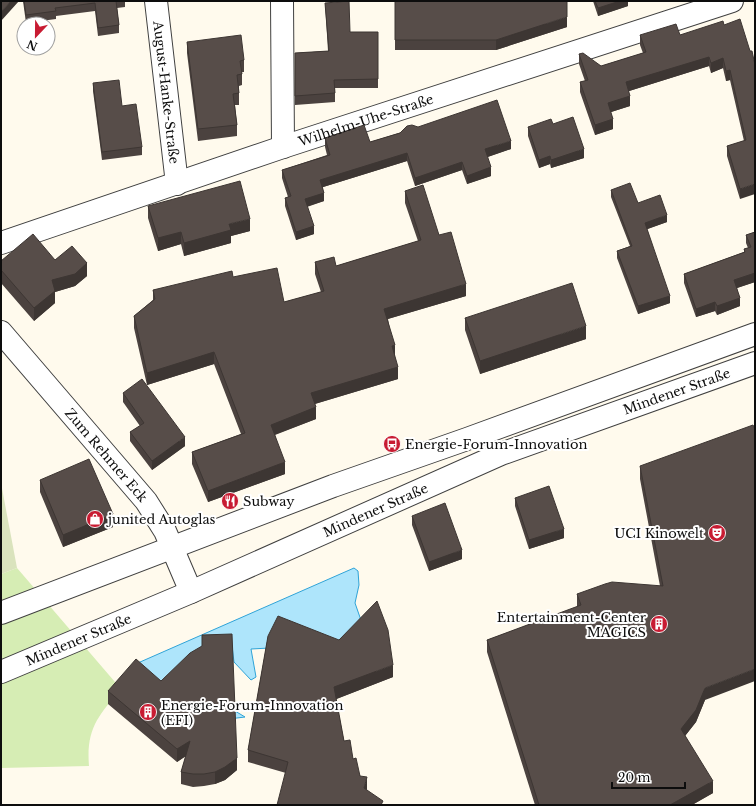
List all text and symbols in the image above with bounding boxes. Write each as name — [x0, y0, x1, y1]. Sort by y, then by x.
north arrow — [16, 16, 56, 56]
street label: August-Hanke-Straße — [150, 19, 183, 165]
text: N — [24, 37, 40, 54]
street label: Wilhelm-Uhe-Straße — [295, 90, 436, 150]
street label: Mindener Straße — [621, 364, 733, 418]
street label: Zum Rehmer Eck — [62, 405, 151, 505]
bus stop icon: Energie-Forum-Innovation — [382, 434, 402, 454]
place label: Energie-Forum-Innovation — [405, 436, 587, 453]
street label: Mindener Straße — [320, 479, 430, 541]
restaurant icon: Subway — [220, 491, 240, 511]
place label: Subway — [243, 493, 295, 510]
shop icon: junited Autoglas — [85, 509, 105, 529]
place label: junited Autoglas — [106, 511, 216, 528]
theatre icon: UCI Kinowelt — [707, 523, 727, 543]
place label: UCI Kinowelt — [614, 525, 704, 542]
place label: Entertainment-Center MAGICS — [497, 609, 647, 641]
street label: Mindener Straße — [23, 610, 134, 669]
building icon: Entertainment-Center MAGICS — [649, 614, 669, 634]
place label: Energie-Forum-Innovation (EFI) — [161, 697, 343, 729]
building icon: Energie-Forum-Innovation (EFI) — [138, 702, 158, 722]
scale bar — [612, 764, 685, 790]
text: 20 m — [618, 770, 650, 785]

